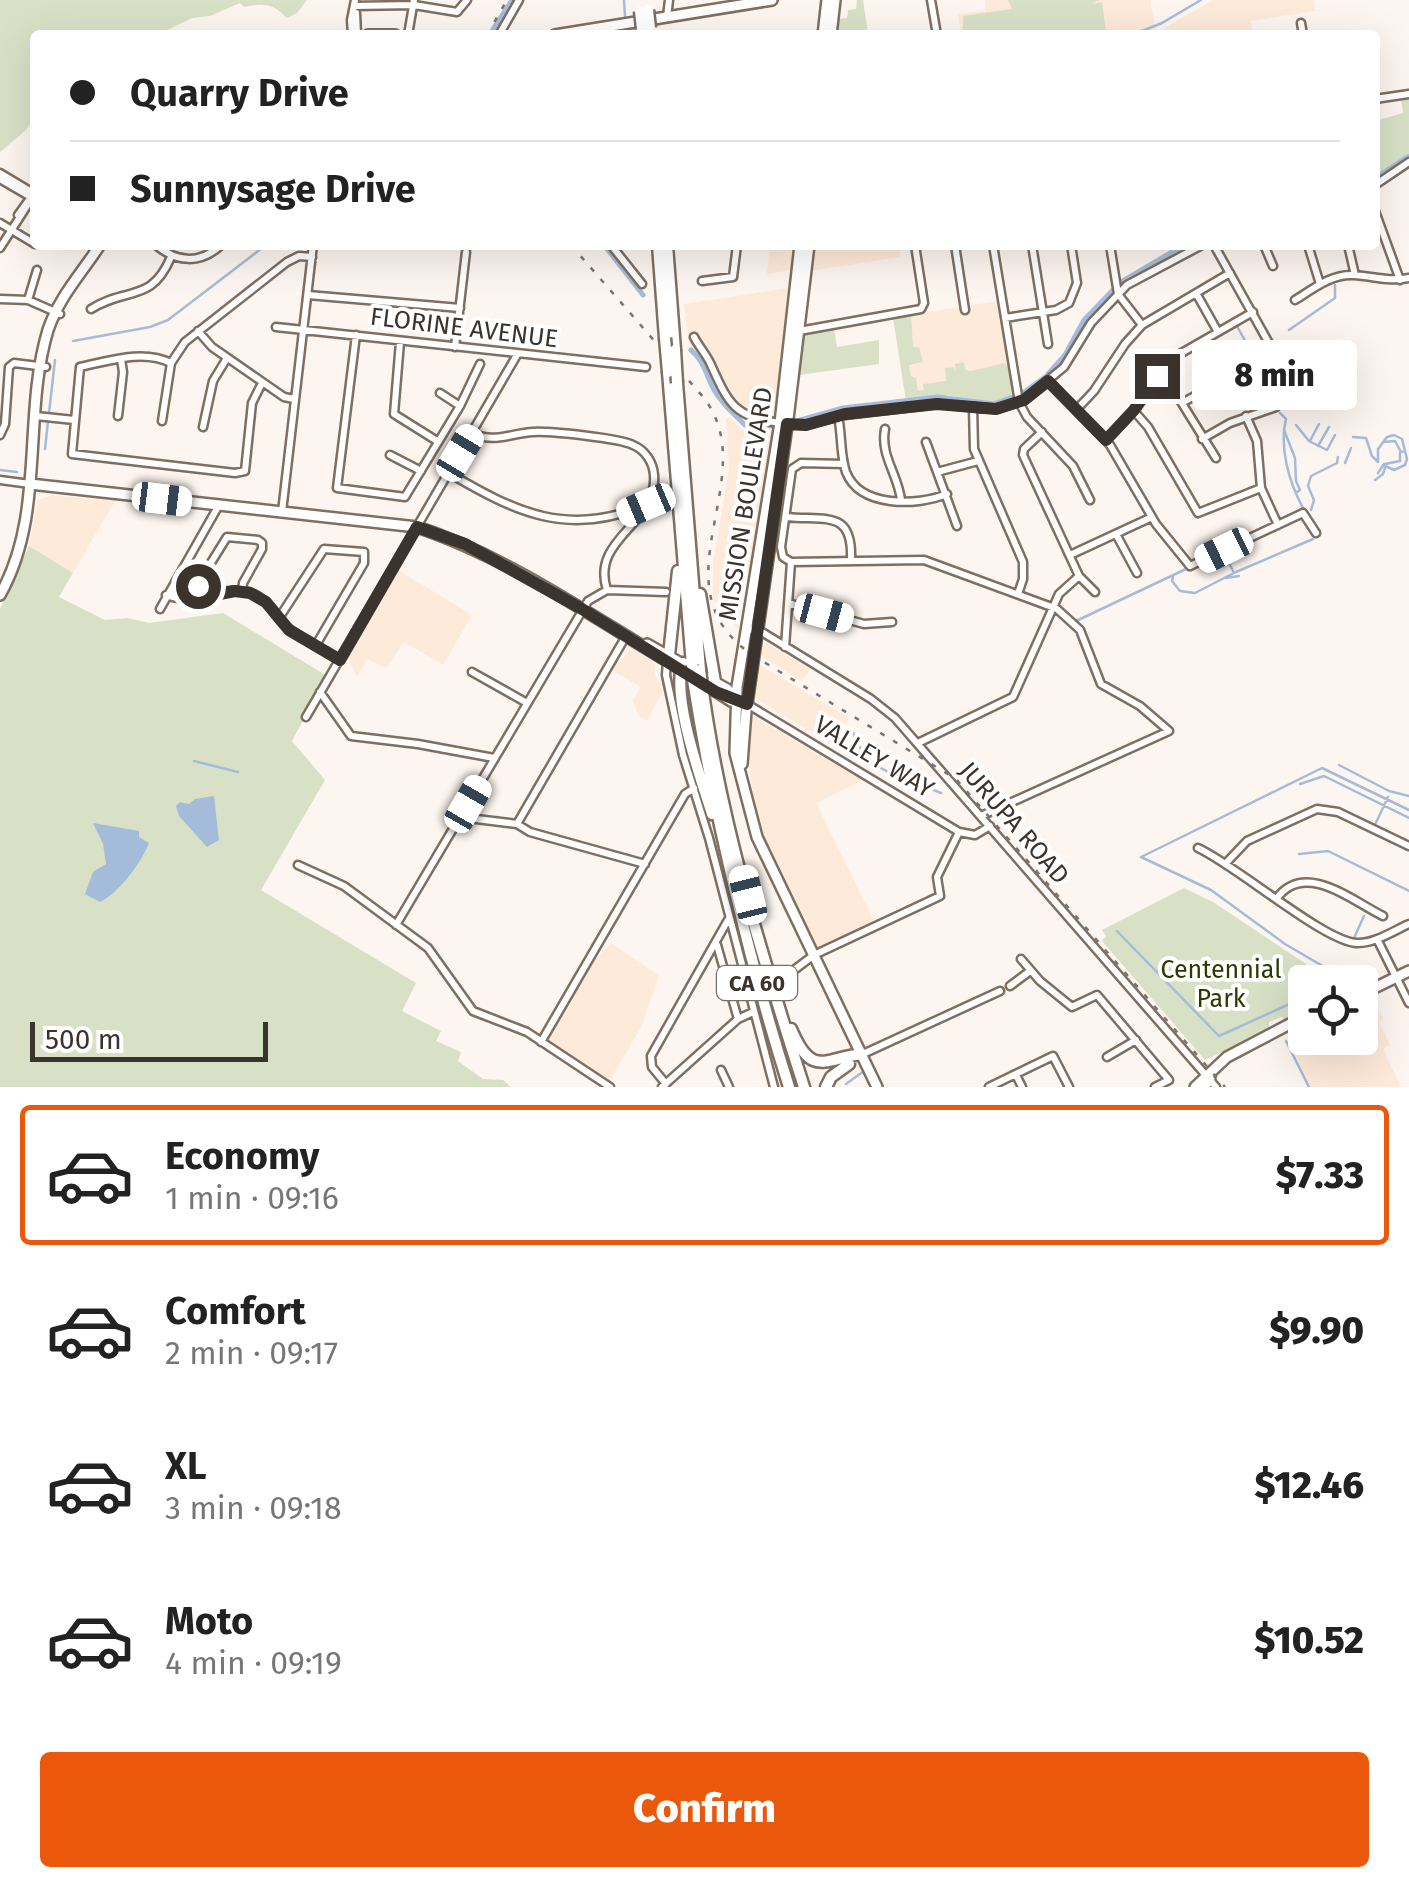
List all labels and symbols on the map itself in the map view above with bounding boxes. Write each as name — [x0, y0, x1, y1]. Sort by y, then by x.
street label: FLORINE AVENUE — [369, 302, 559, 354]
callout: 8 min — [1192, 341, 1357, 411]
route end — [1135, 354, 1180, 399]
street label: MISSION BOULEVARD — [713, 385, 779, 623]
car — [432, 420, 488, 486]
car — [613, 479, 679, 531]
car — [130, 480, 194, 518]
car — [1190, 523, 1258, 577]
route start — [176, 564, 221, 609]
car — [791, 591, 857, 635]
street label: VALLEY WAY — [809, 710, 939, 804]
street label: JURUPA ROAD — [953, 756, 1075, 890]
car — [440, 771, 496, 837]
car — [726, 862, 770, 928]
park label: Centennial Park — [1160, 955, 1282, 1014]
road number: CA 60 — [717, 966, 797, 1000]
scale bar — [30, 1017, 268, 1062]

